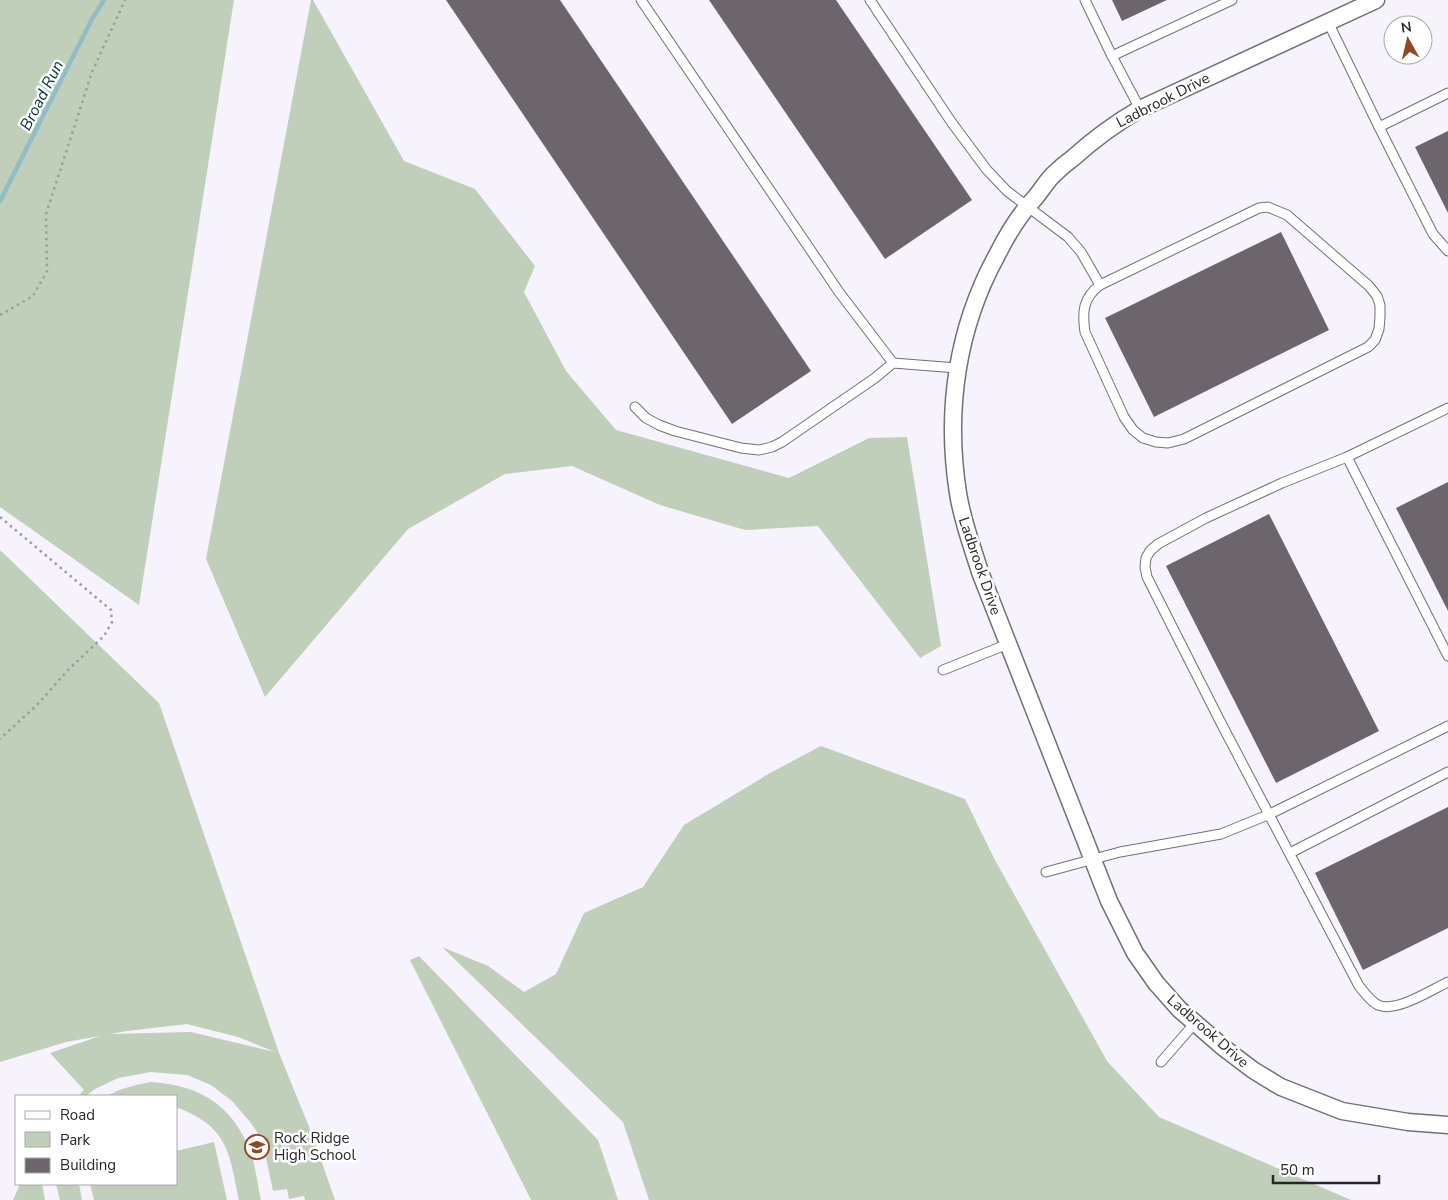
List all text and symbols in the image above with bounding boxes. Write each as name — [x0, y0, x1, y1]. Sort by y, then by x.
north arrow — [1383, 15, 1433, 65]
text: N — [1400, 17, 1413, 38]
water label: Broad Run — [15, 57, 69, 134]
street label: Ladbrook Drive — [1113, 68, 1213, 132]
street label: Ladbrook Drive — [954, 514, 1006, 618]
street label: Ladbrook Drive — [1163, 990, 1253, 1072]
legend — [15, 1095, 178, 1185]
text: Road — [60, 1105, 95, 1125]
place label: Rock Ridge High School — [274, 1128, 356, 1165]
text: Park — [60, 1130, 90, 1150]
school or university icon: Rock Ridge High School — [244, 1134, 270, 1160]
scale bar — [1273, 1152, 1379, 1184]
text: Building — [60, 1155, 116, 1175]
text: 50 m — [1280, 1160, 1315, 1180]

